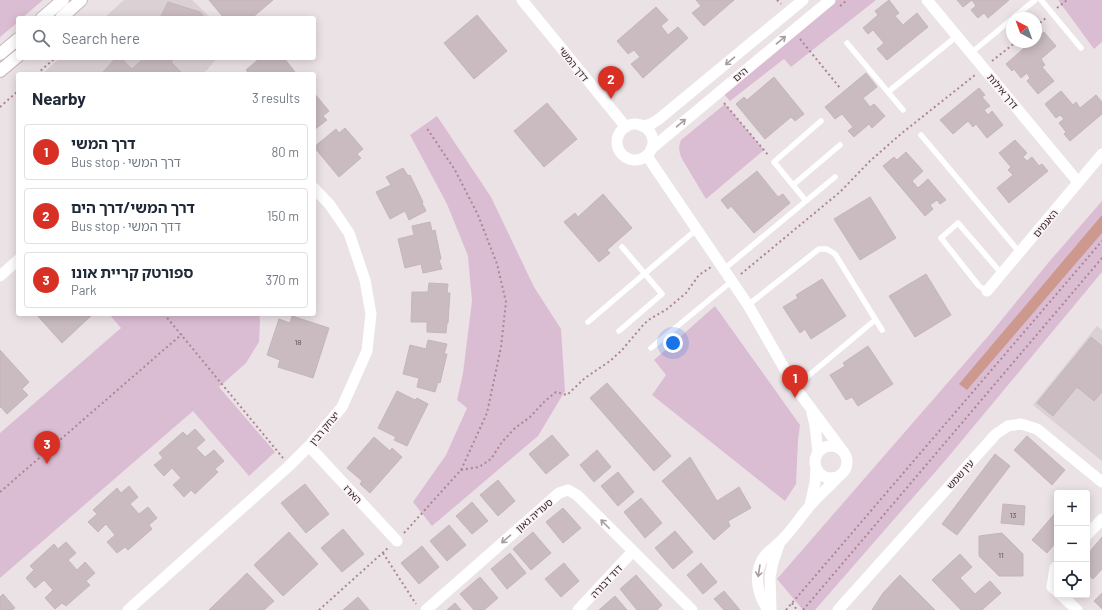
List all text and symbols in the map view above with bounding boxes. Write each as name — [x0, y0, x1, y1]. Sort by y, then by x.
north arrow — [1006, 12, 1042, 48]
search box — [16, 16, 316, 60]
icon: search — [30, 27, 52, 49]
text: Search here — [62, 29, 140, 47]
one-way arrow — [776, 36, 786, 45]
street label: דדך המשי — [556, 44, 592, 84]
one-way arrow — [725, 56, 736, 65]
street label: הים — [730, 64, 750, 84]
pin: 2 — [598, 66, 624, 99]
street label: דרך אילות — [985, 71, 1021, 111]
text: Nearby — [32, 88, 86, 108]
text: 3 results — [252, 90, 300, 106]
one-way arrow — [676, 119, 686, 128]
text: דרך המשי — [71, 134, 136, 152]
text: 1 — [44, 144, 48, 160]
text: 80 m — [272, 144, 299, 160]
text: Bus stop · דרך המשי — [71, 154, 181, 170]
text: דרך המשי/דרך הים — [71, 198, 195, 216]
street label: האגמים — [1030, 207, 1060, 239]
text: 2 — [42, 208, 50, 224]
text: 150 m — [267, 208, 299, 224]
text: Bus stop · דדך המשי — [71, 218, 181, 234]
text: ספורטק קריית אונו — [71, 263, 193, 281]
text: 3 — [42, 272, 50, 288]
text: 370 m — [265, 272, 299, 288]
text: Park — [71, 282, 97, 298]
your location — [663, 333, 683, 353]
house number: 18 — [295, 337, 301, 347]
pin: 1 — [782, 365, 808, 398]
street label: יצחק רבין — [306, 409, 342, 447]
pin: 3 — [34, 431, 60, 464]
street label: עין שמש — [944, 457, 976, 491]
street label: הארז — [341, 482, 365, 506]
map controls — [1054, 490, 1090, 598]
button: + — [1054, 490, 1090, 526]
street label: סעדיה גאון — [513, 496, 555, 534]
house number: 13 — [1010, 510, 1016, 520]
one-way arrow — [601, 519, 610, 529]
button: − — [1054, 526, 1090, 562]
one-way arrow — [501, 534, 512, 543]
house number: 11 — [998, 550, 1004, 560]
street label: דוד דבורה — [588, 562, 625, 600]
button: locate — [1054, 562, 1090, 598]
one-way arrow — [755, 564, 763, 577]

